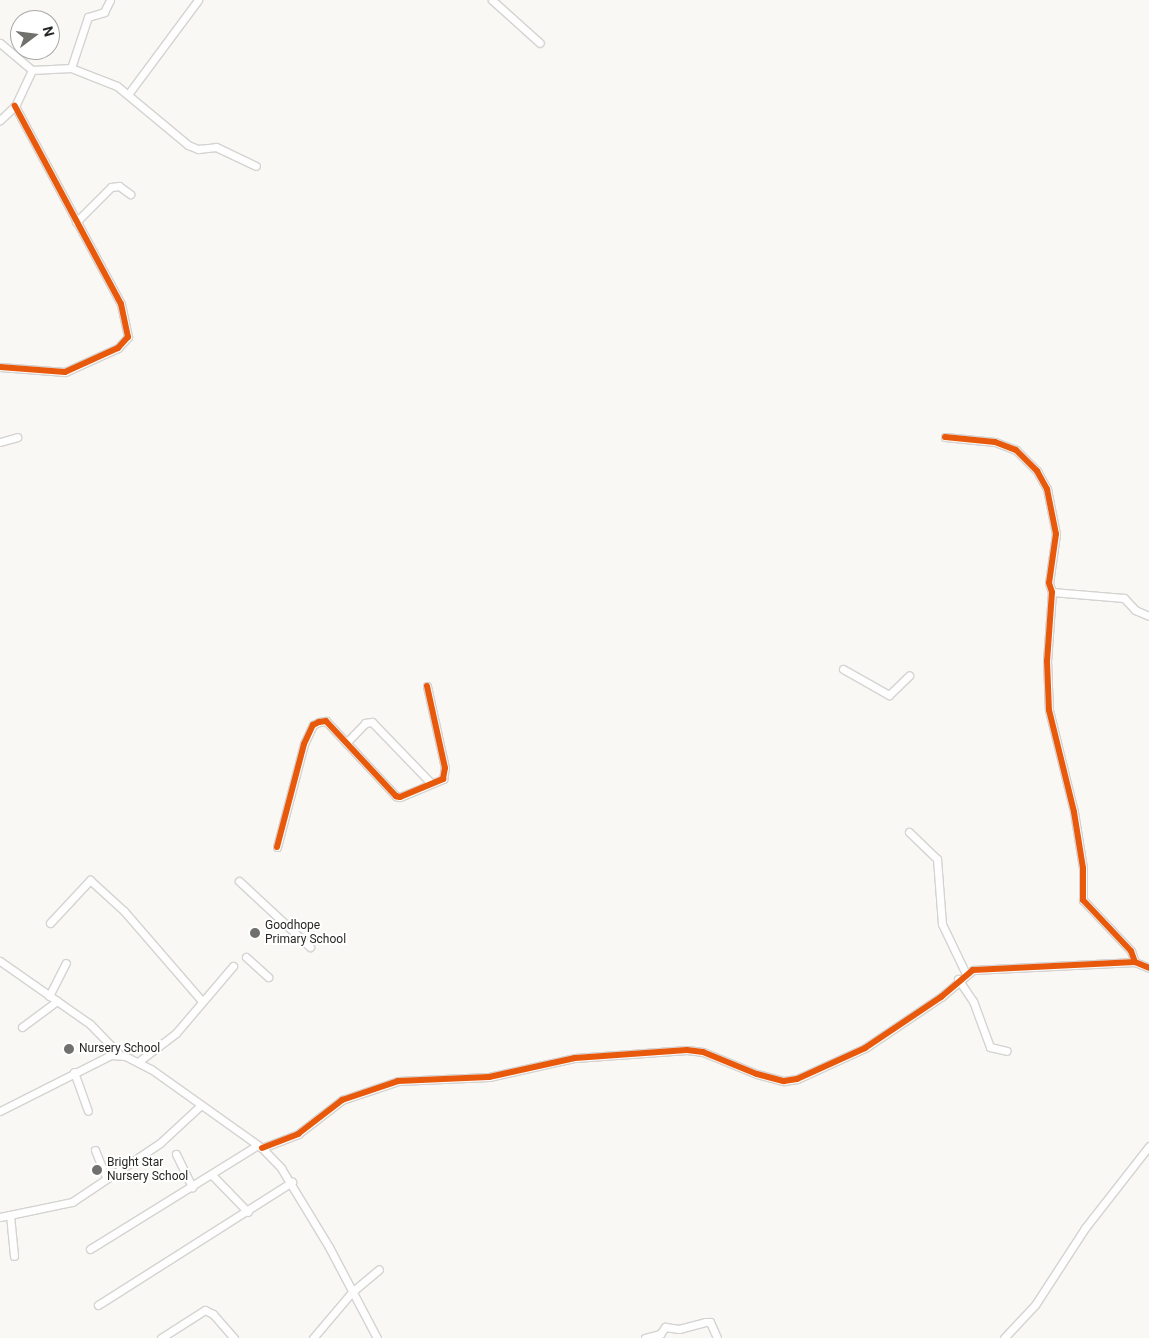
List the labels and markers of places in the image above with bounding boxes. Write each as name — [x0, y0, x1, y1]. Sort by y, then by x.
place label: Goodhope Primary School — [265, 919, 346, 947]
marker: Goodhope Primary School — [249, 927, 261, 939]
place label: Nursery School — [79, 1042, 160, 1056]
marker: Nursery School — [63, 1043, 75, 1055]
place label: Bright Star Nursery School — [107, 1156, 188, 1184]
marker: Bright Star Nursery School — [91, 1164, 103, 1176]

